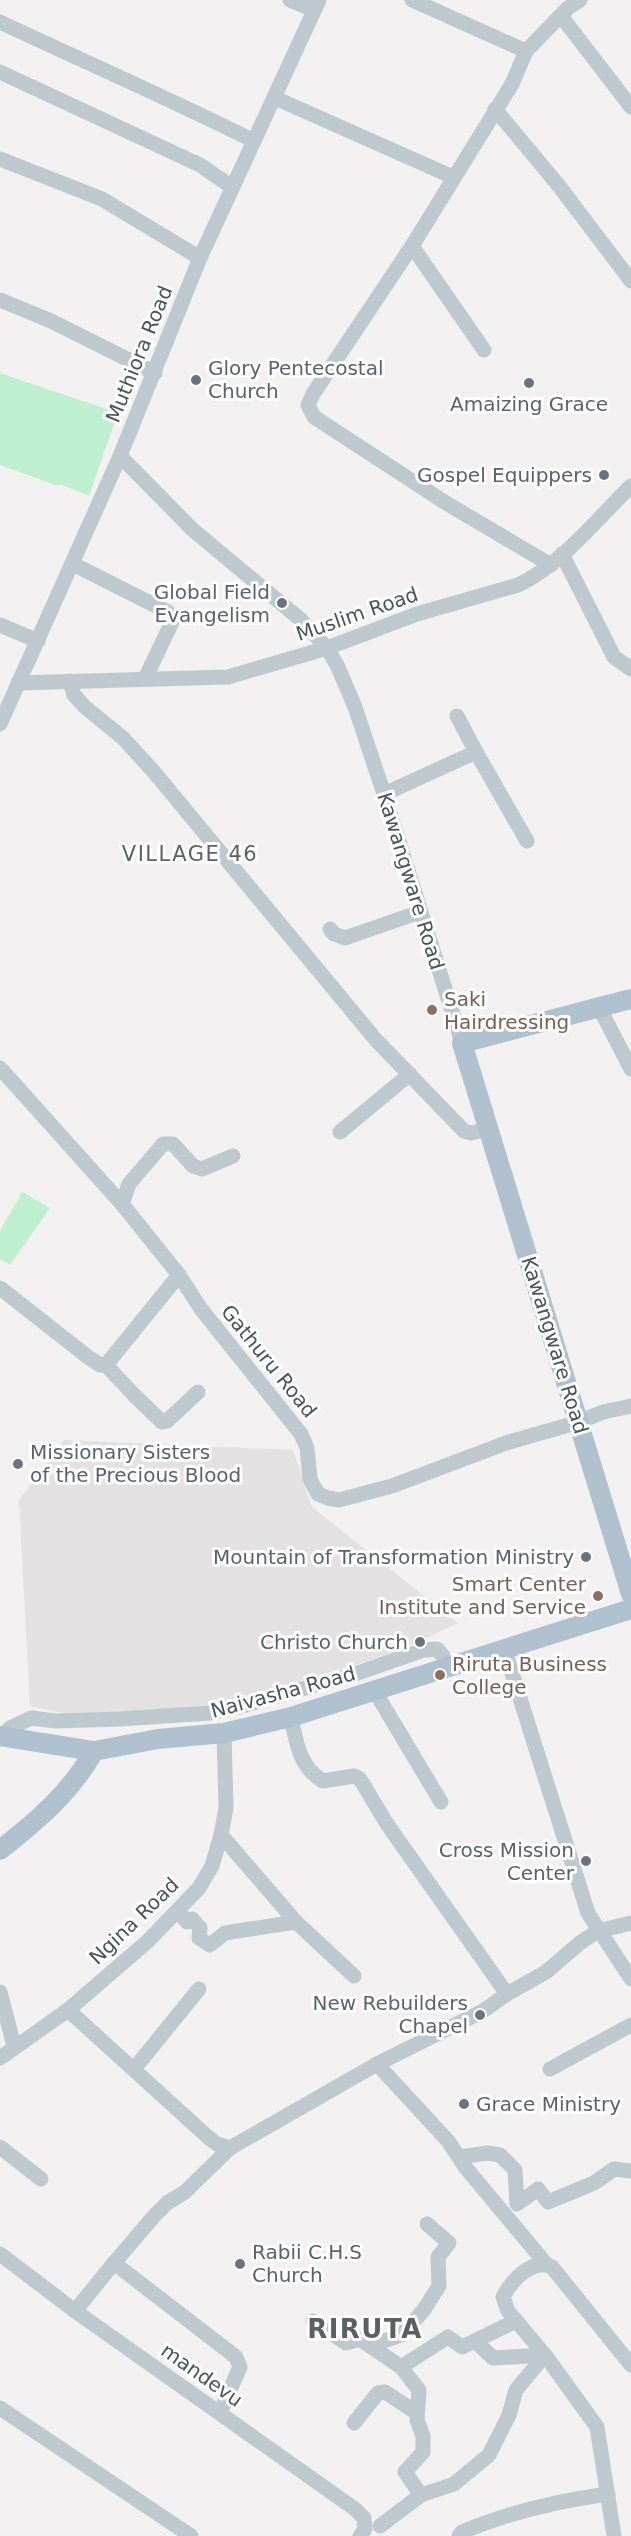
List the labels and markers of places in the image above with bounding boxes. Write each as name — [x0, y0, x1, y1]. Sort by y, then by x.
place label: Glory Pentecostal Church — [208, 356, 384, 403]
marker: Glory Pentecostal Church — [189, 373, 203, 387]
marker: Amaizing Grace — [522, 376, 536, 390]
place label: Amaizing Grace — [450, 392, 608, 416]
place label: Gospel Equippers — [417, 463, 592, 487]
marker: Gospel Equippers — [597, 468, 611, 482]
place label: Global Field Evangelism — [154, 580, 270, 627]
marker: Global Field Evangelism — [275, 596, 289, 610]
place label: Saki Hairdressing — [444, 987, 569, 1034]
marker: Saki Hairdressing — [425, 1003, 439, 1017]
place label: Missionary Sisters of the Precious Blood — [30, 1440, 241, 1487]
marker: Missionary Sisters of the Precious Blood — [11, 1457, 25, 1471]
place label: Mountain of Transformation Ministry — [213, 1545, 574, 1569]
marker: Mountain of Transformation Ministry — [579, 1550, 593, 1564]
place label: Smart Center Institute and Service — [379, 1572, 587, 1619]
marker: Smart Center Institute and Service — [591, 1589, 605, 1603]
place label: Christo Church — [260, 1630, 408, 1654]
marker: Christo Church — [413, 1635, 427, 1649]
place label: Riruta Business College — [452, 1652, 607, 1699]
marker: Riruta Business College — [433, 1668, 447, 1682]
place label: Cross Mission Center — [439, 1838, 575, 1885]
marker: Cross Mission Center — [579, 1854, 593, 1868]
place label: New Rebuilders Chapel — [313, 1991, 468, 2038]
marker: New Rebuilders Chapel — [473, 2008, 487, 2022]
place label: Grace Ministry — [476, 2092, 621, 2116]
marker: Grace Ministry — [457, 2097, 471, 2111]
place label: Rabii C.H.S Church — [252, 2240, 362, 2287]
marker: Rabii C.H.S Church — [233, 2257, 247, 2271]

